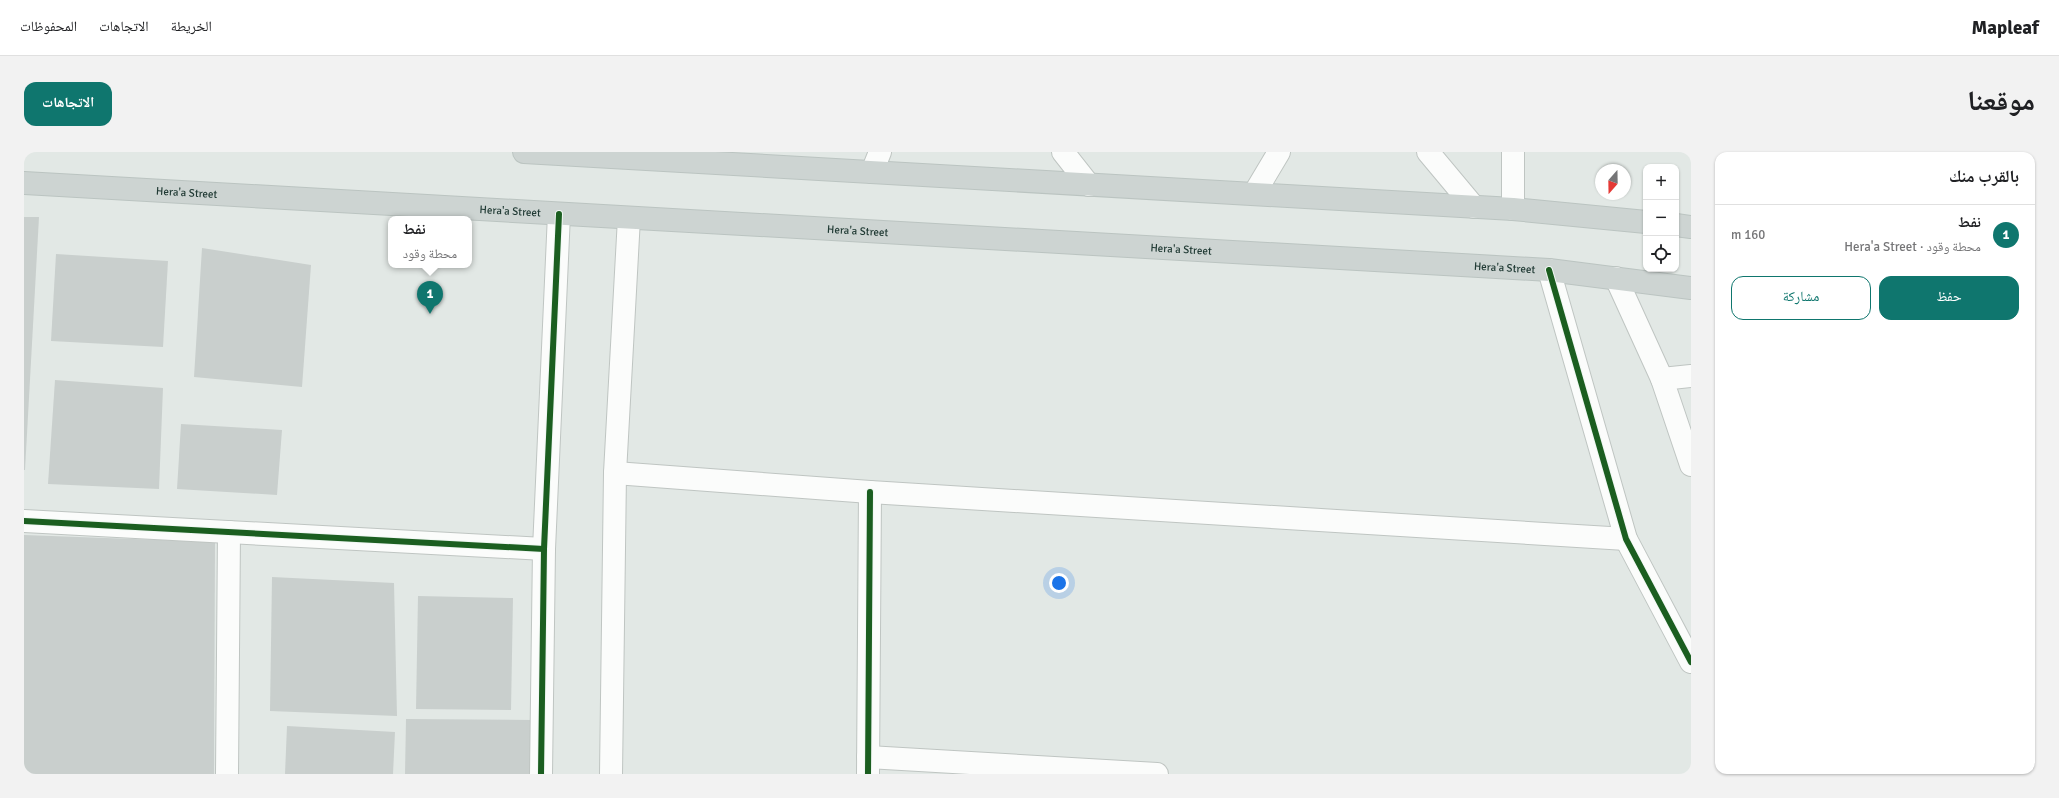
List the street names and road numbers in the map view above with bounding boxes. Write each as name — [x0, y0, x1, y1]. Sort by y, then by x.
street label: Hera'a Street — [156, 184, 218, 201]
street label: Hera'a Street — [479, 202, 541, 219]
street label: Hera'a Street — [827, 222, 889, 239]
street label: Hera'a Street — [1150, 241, 1212, 257]
street label: Hera'a Street — [1474, 259, 1536, 276]

